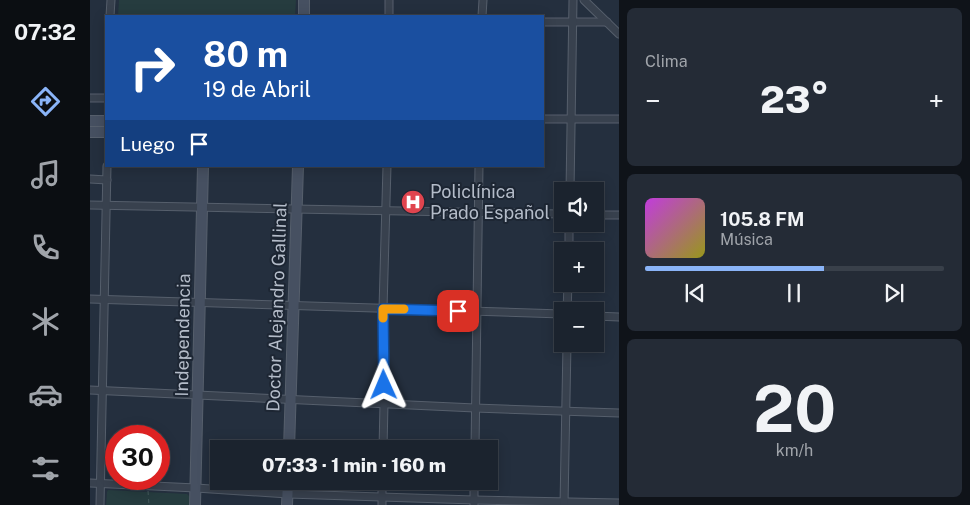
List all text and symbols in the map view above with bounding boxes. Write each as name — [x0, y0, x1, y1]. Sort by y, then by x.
text: 07:32 — [14, 19, 76, 45]
text: 80 m — [203, 34, 288, 75]
icon: right — [120, 35, 185, 100]
text: Clima — [645, 52, 688, 71]
text: 19 de Abril — [203, 76, 311, 102]
text: 23° — [760, 77, 829, 122]
icon: directions — [28, 84, 63, 119]
text: − — [645, 84, 661, 117]
text: + — [928, 84, 944, 117]
icon: arrive — [185, 130, 213, 158]
text: Luego — [120, 133, 175, 155]
icon: music — [28, 157, 63, 192]
place label: Policlínica Prado Español — [430, 181, 550, 223]
map controls — [554, 182, 604, 352]
button: sound — [554, 182, 604, 232]
hospital icon: Policlínica Prado Español — [400, 189, 426, 215]
street label: Doctor Alejandro Gallinal — [262, 202, 291, 412]
text: 105.8 FM — [720, 208, 804, 230]
icon: phone — [28, 230, 63, 265]
text: Música — [720, 230, 773, 249]
button: + — [554, 242, 604, 292]
street label: Independencia — [171, 273, 194, 397]
icon: previous — [681, 279, 709, 307]
icon: pause — [780, 279, 808, 307]
icon: next — [880, 279, 908, 307]
pin — [437, 290, 479, 332]
icon: arrive — [444, 297, 472, 325]
button: − — [554, 302, 604, 352]
icon: climate — [28, 304, 63, 339]
position arrow — [357, 358, 409, 410]
text: 20 — [753, 370, 836, 447]
icon: car — [28, 377, 63, 412]
speed limit sign: 30 — [105, 425, 170, 490]
text: km/h — [776, 441, 813, 460]
icon: filters — [28, 451, 63, 486]
text: 07:33 · 1 min · 160 m — [262, 454, 446, 476]

